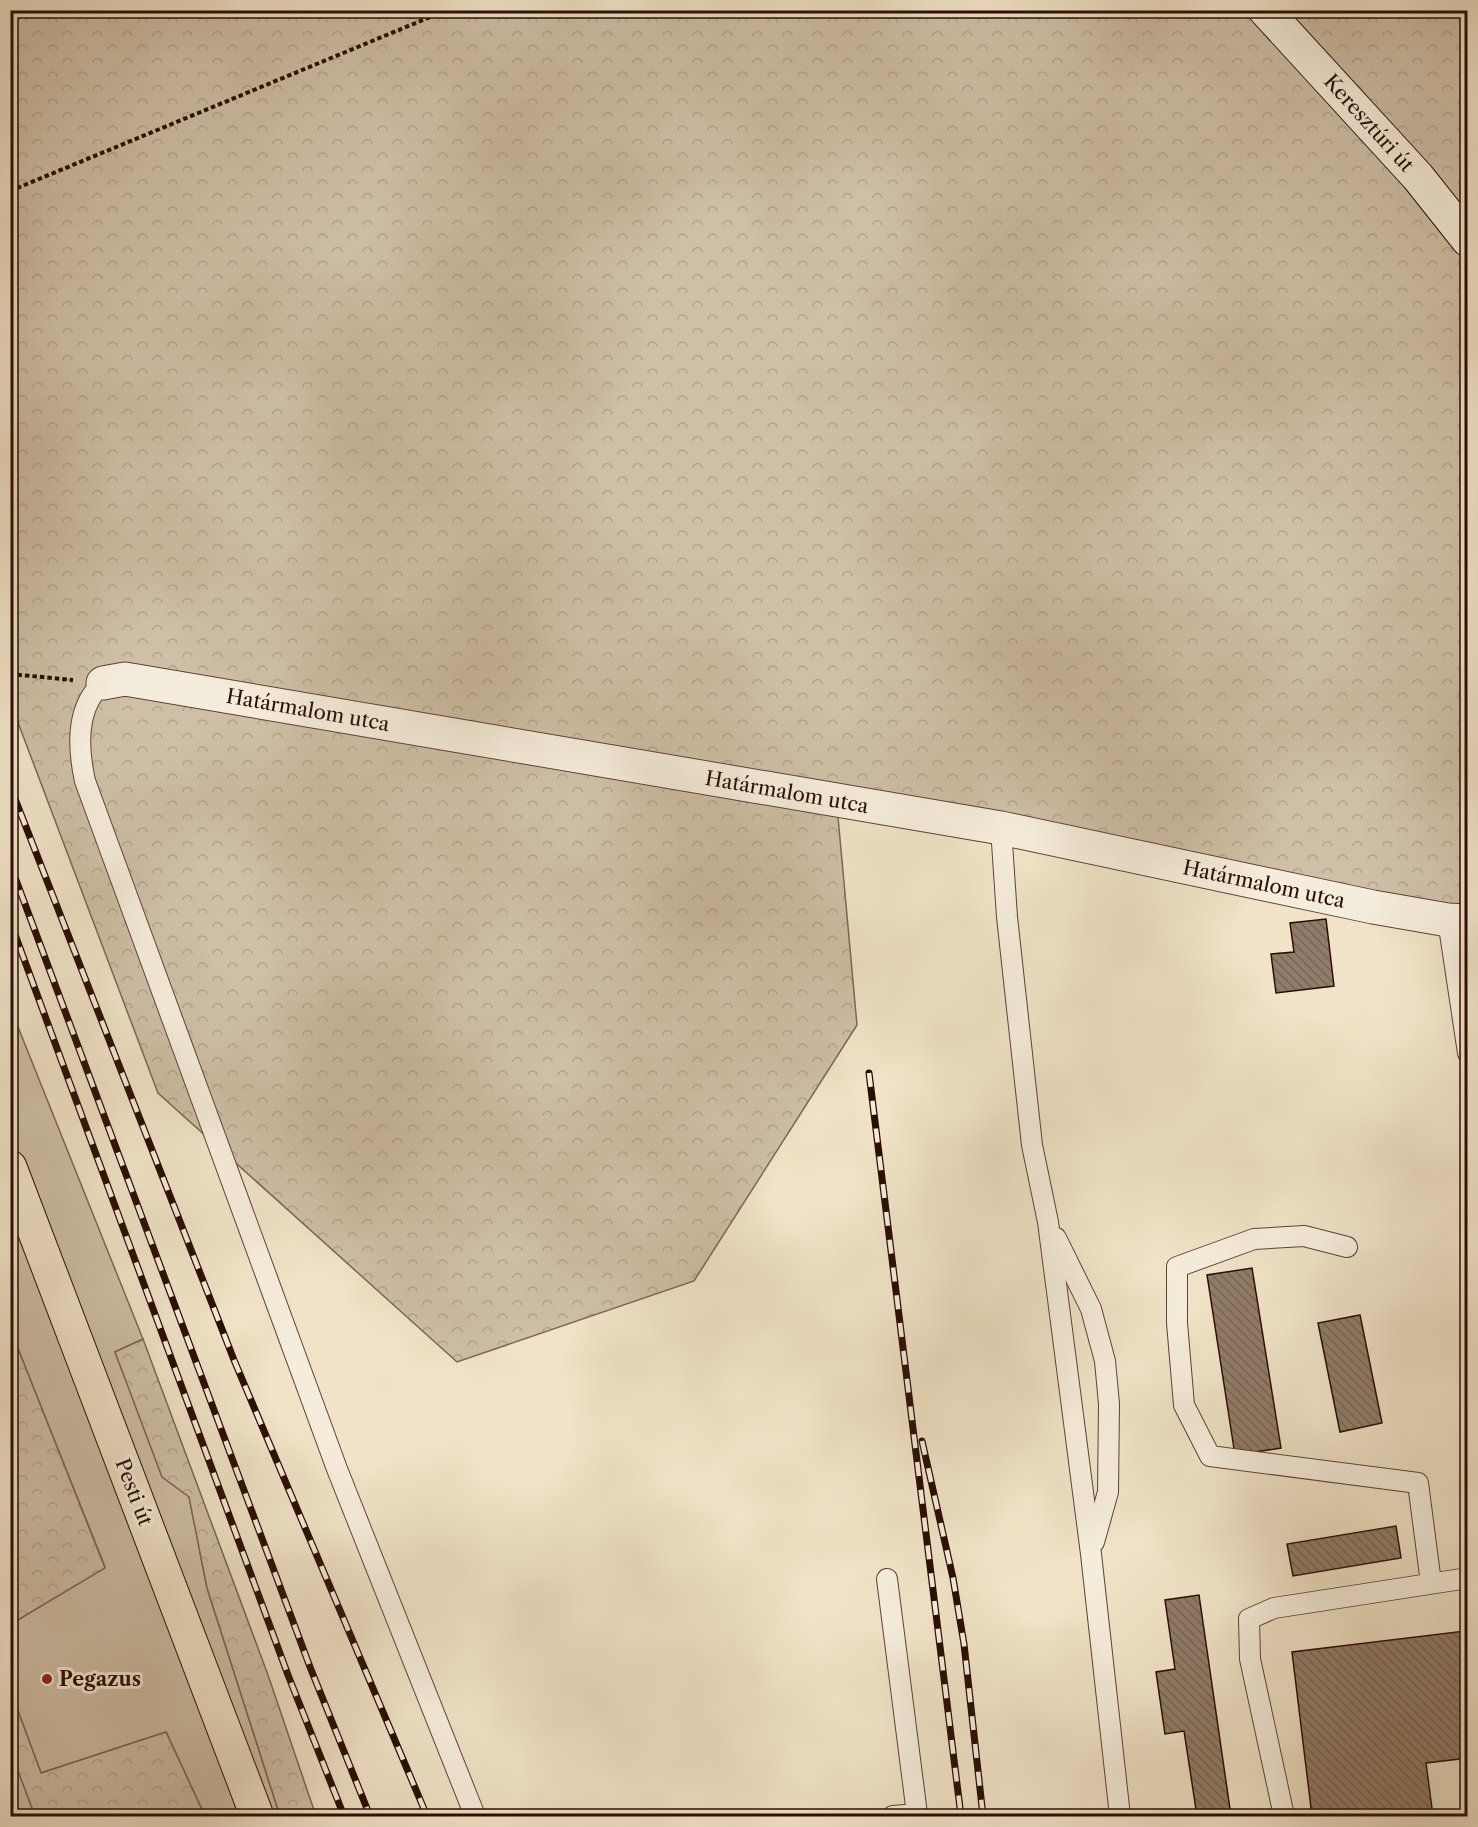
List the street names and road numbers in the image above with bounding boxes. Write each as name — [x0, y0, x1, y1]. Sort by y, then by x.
street label: Keresztúri út — [1319, 69, 1419, 177]
street label: Határmalom utca — [225, 684, 392, 736]
street label: Határmalom utca — [704, 766, 871, 818]
street label: Határmalom utca — [1181, 855, 1348, 913]
street label: Pesti út — [110, 1455, 158, 1529]

